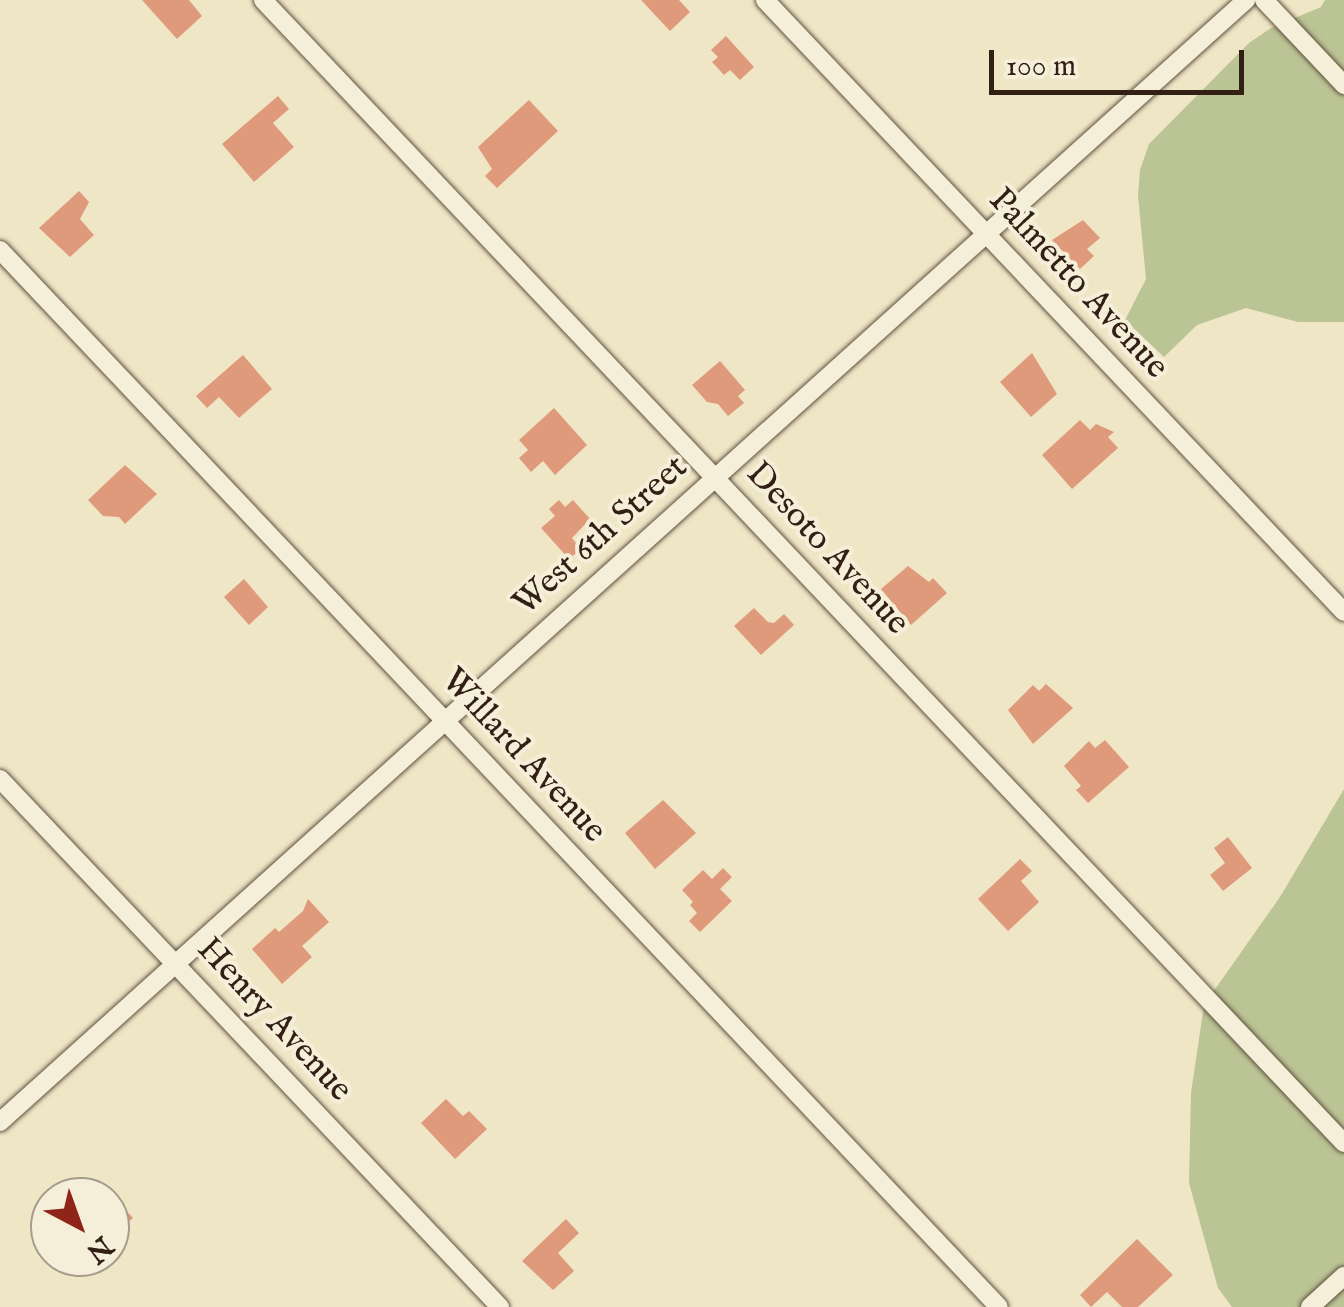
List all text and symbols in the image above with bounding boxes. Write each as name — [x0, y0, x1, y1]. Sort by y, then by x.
scale bar — [994, 30, 1249, 92]
text: 100 m — [1006, 48, 1076, 86]
street label: Palmetto Avenue — [979, 180, 1177, 388]
street label: West 6th Street — [505, 447, 697, 625]
street label: Desoto Avenue — [736, 454, 918, 644]
street label: Willard Avenue — [432, 660, 614, 852]
street label: Henry Avenue — [187, 929, 361, 1111]
north arrow — [30, 1177, 130, 1277]
text: N — [78, 1227, 119, 1270]

